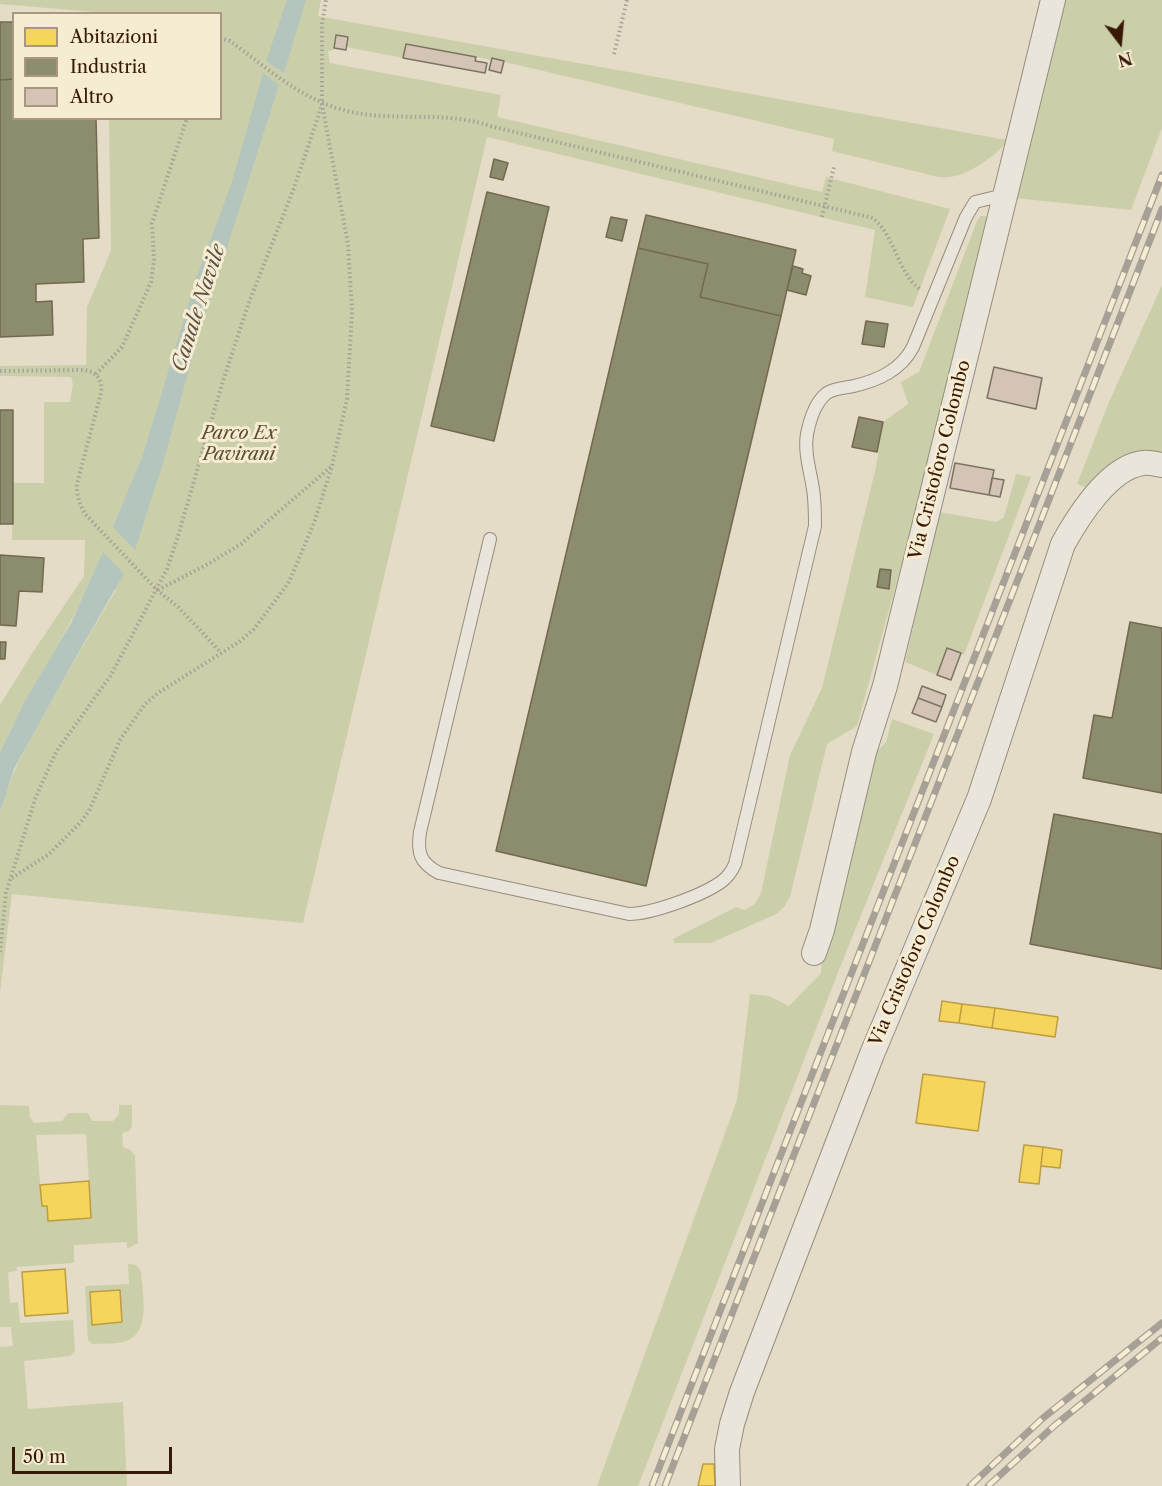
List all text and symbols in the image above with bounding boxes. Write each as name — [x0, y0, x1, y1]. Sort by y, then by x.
legend — [12, 12, 222, 120]
north arrow — [1090, 12, 1150, 72]
text: Abitazioni — [70, 26, 158, 48]
text: N — [1116, 48, 1134, 71]
text: Industria — [70, 56, 147, 78]
text: Altro — [70, 86, 113, 108]
water label: Canale Navile — [167, 241, 231, 375]
street label: Via Cristoforo Colombo — [905, 358, 975, 562]
park label: Parco Ex Pavirani — [201, 423, 277, 466]
street label: Via Cristoforo Colombo — [865, 852, 965, 1050]
scale bar — [15, 1435, 176, 1473]
text: 50 m — [23, 1446, 66, 1468]

